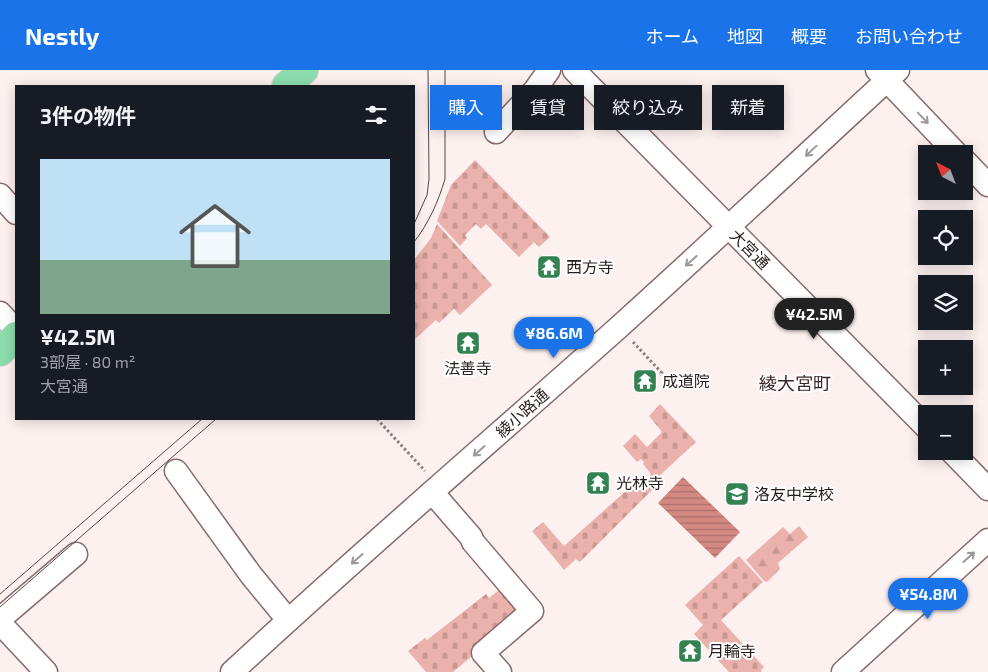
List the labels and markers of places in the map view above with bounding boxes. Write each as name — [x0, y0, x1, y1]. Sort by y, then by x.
temple icon: 西方寺 — [536, 254, 562, 280]
place label: 西方寺 — [566, 257, 614, 276]
pin: ¥42.5M — [773, 298, 855, 340]
pin: ¥86.6M — [513, 316, 595, 359]
temple icon: 法善寺 — [455, 330, 481, 356]
place label: 法善寺 — [444, 358, 492, 377]
temple icon: 成道院 — [632, 368, 658, 394]
place label: 成道院 — [662, 371, 710, 390]
temple icon: 光林寺 — [585, 470, 611, 496]
place label: 光林寺 — [616, 473, 664, 492]
school or university icon: 洛友中学校 — [724, 481, 750, 507]
place label: 洛友中学校 — [754, 484, 834, 503]
pin: ¥54.8M — [887, 578, 969, 620]
temple icon: 月輪寺 — [677, 638, 703, 664]
place label: 月輪寺 — [708, 641, 756, 660]

